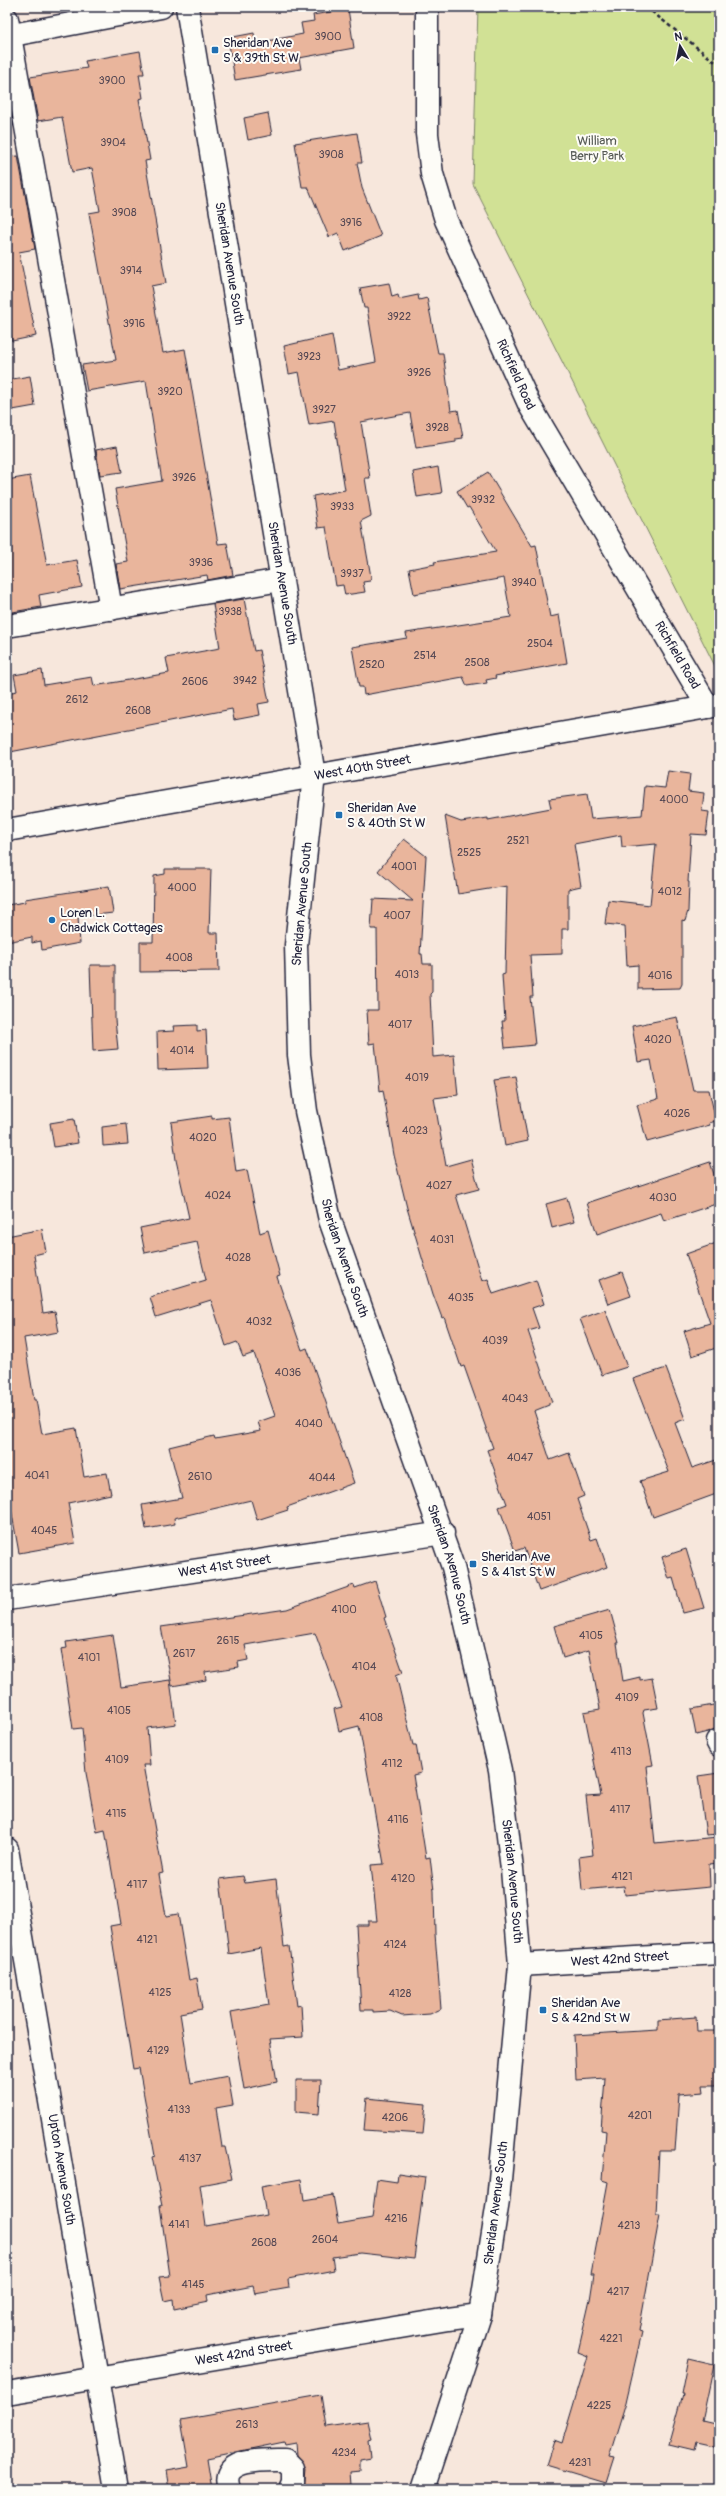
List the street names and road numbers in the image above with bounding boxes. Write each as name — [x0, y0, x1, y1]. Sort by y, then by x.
street label: Sheridan Avenue South — [211, 201, 247, 326]
street label: Richfield Road — [493, 337, 539, 413]
street label: Sheridan Avenue South — [264, 520, 300, 646]
street label: Richfield Road — [651, 618, 704, 692]
street label: West 40th Street — [313, 751, 413, 784]
street label: Sheridan Avenue South — [289, 841, 315, 967]
street label: Sheridan Avenue South — [318, 1197, 372, 1320]
street label: Sheridan Avenue South — [423, 1502, 474, 1626]
street label: West 41st Street — [177, 1551, 273, 1581]
street label: Sheridan Avenue South — [498, 1818, 526, 1944]
street label: West 42nd Street — [570, 1948, 670, 1970]
street label: Upton Avenue South — [44, 2113, 79, 2226]
street label: Sheridan Avenue South — [480, 2140, 512, 2266]
street label: West 42nd Street — [194, 2337, 294, 2369]

